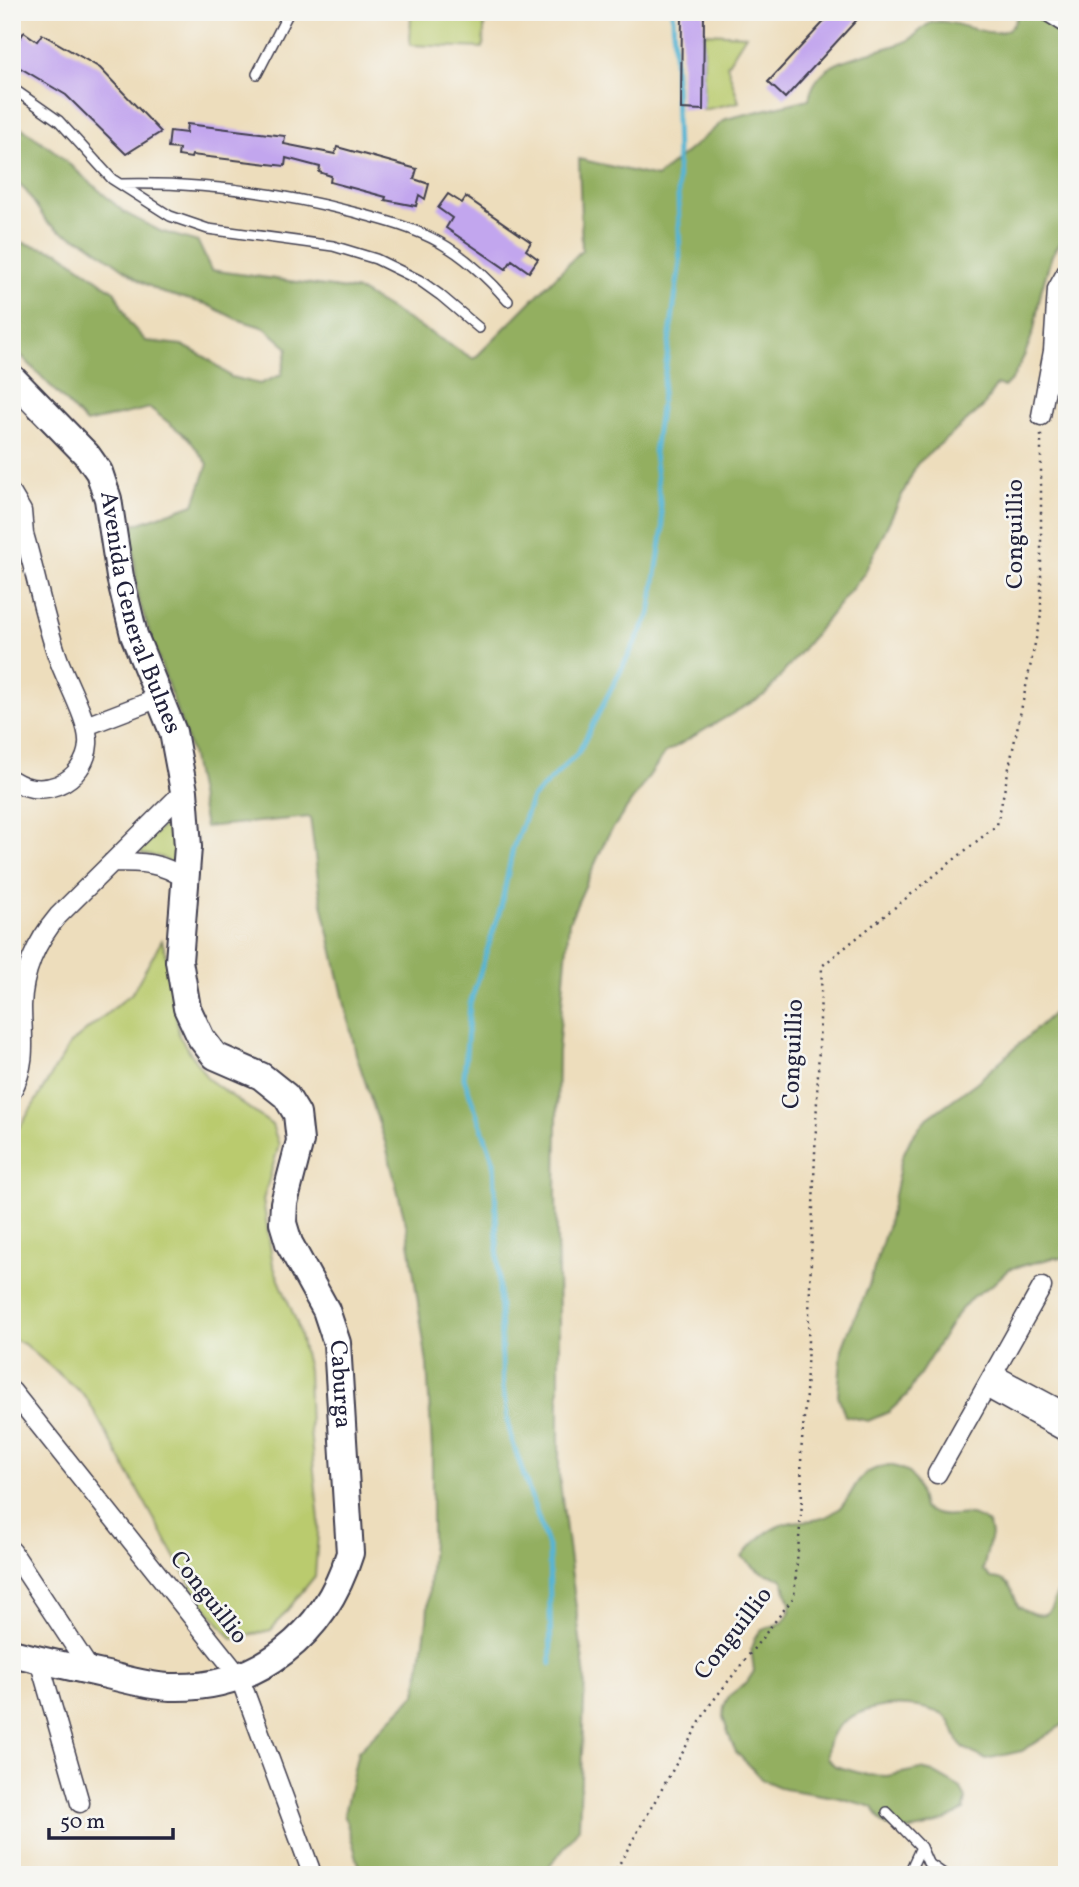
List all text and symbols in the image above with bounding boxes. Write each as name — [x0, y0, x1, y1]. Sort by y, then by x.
street label: Conguillio — [999, 479, 1033, 589]
street label: Avenida General Bulnes — [90, 489, 189, 739]
street label: Conguillio — [775, 998, 813, 1110]
street label: Caburga — [320, 1339, 359, 1430]
street label: Conguillio — [161, 1544, 255, 1652]
street label: Conguillio — [687, 1580, 781, 1688]
scale bar — [49, 1796, 173, 1840]
text: 50 m — [60, 1808, 105, 1837]

